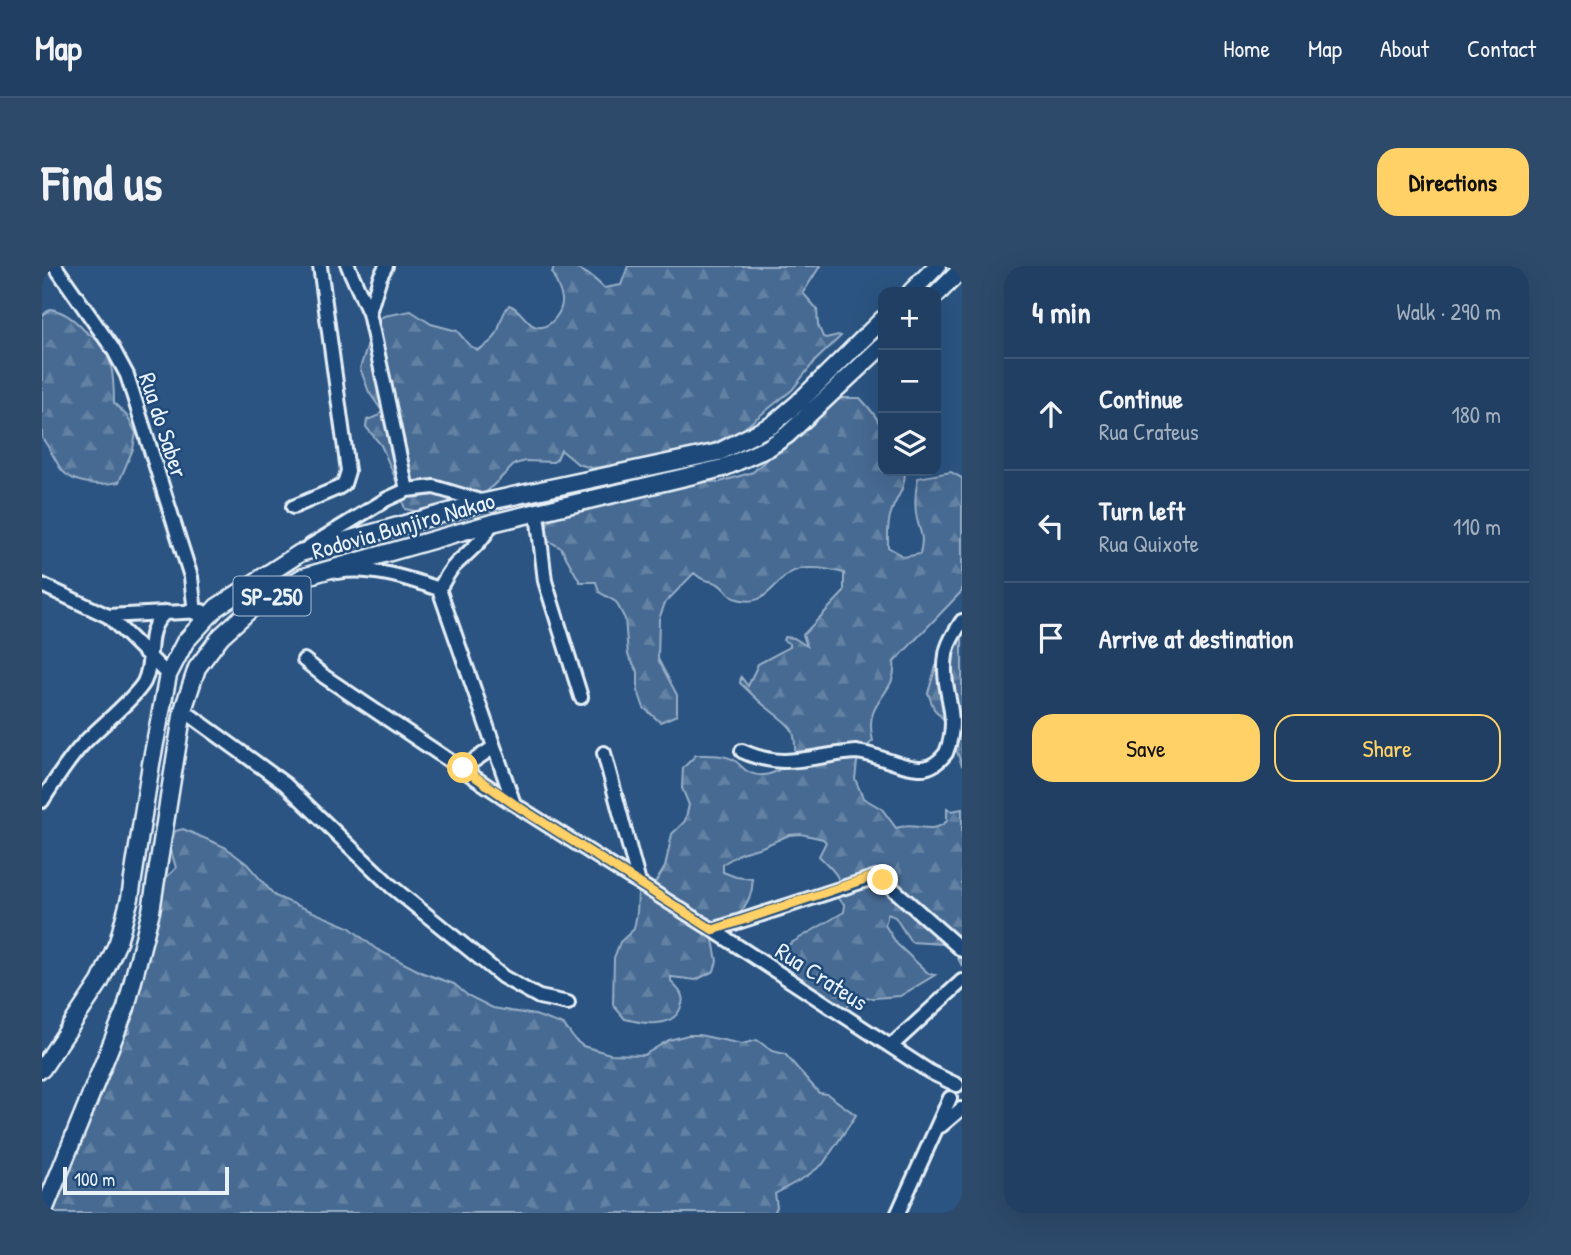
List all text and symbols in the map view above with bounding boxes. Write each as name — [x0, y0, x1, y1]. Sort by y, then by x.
text: Map — [35, 26, 82, 70]
text: Home — [1223, 32, 1270, 64]
text: Map — [1308, 32, 1342, 64]
text: About — [1380, 32, 1429, 64]
text: Contact — [1467, 32, 1536, 64]
button: Directions — [1377, 148, 1529, 216]
text: Find us — [42, 149, 162, 215]
map controls — [878, 287, 941, 476]
button: + — [878, 287, 941, 350]
text: 4 min — [1032, 292, 1091, 332]
text: Walk · 290 m — [1397, 296, 1501, 327]
button: − — [878, 350, 941, 413]
street label: Rua do Saber — [132, 368, 196, 482]
text: Continue — [1099, 381, 1183, 416]
icon: ahead — [1032, 395, 1070, 433]
text: 180 m — [1451, 399, 1501, 430]
button: layers — [878, 413, 941, 476]
text: Rua Crateus — [1099, 416, 1199, 447]
street label: Rodovia Bunjiro Nakao — [308, 484, 498, 566]
text: Turn left — [1099, 493, 1185, 528]
icon: left — [1032, 507, 1070, 545]
text: 110 m — [1453, 511, 1501, 542]
text: Rua Quixote — [1099, 528, 1199, 559]
road number: SP-250 — [233, 576, 310, 616]
icon: arrive — [1032, 619, 1070, 657]
text: Arrive at destination — [1099, 621, 1294, 656]
button: Save — [1032, 714, 1260, 782]
button: Share — [1274, 714, 1501, 782]
route start — [447, 752, 478, 783]
route end — [867, 864, 898, 895]
street label: Rua Crateus — [770, 934, 874, 1018]
scale bar — [63, 1164, 229, 1196]
text: 100 m — [74, 1166, 115, 1192]

